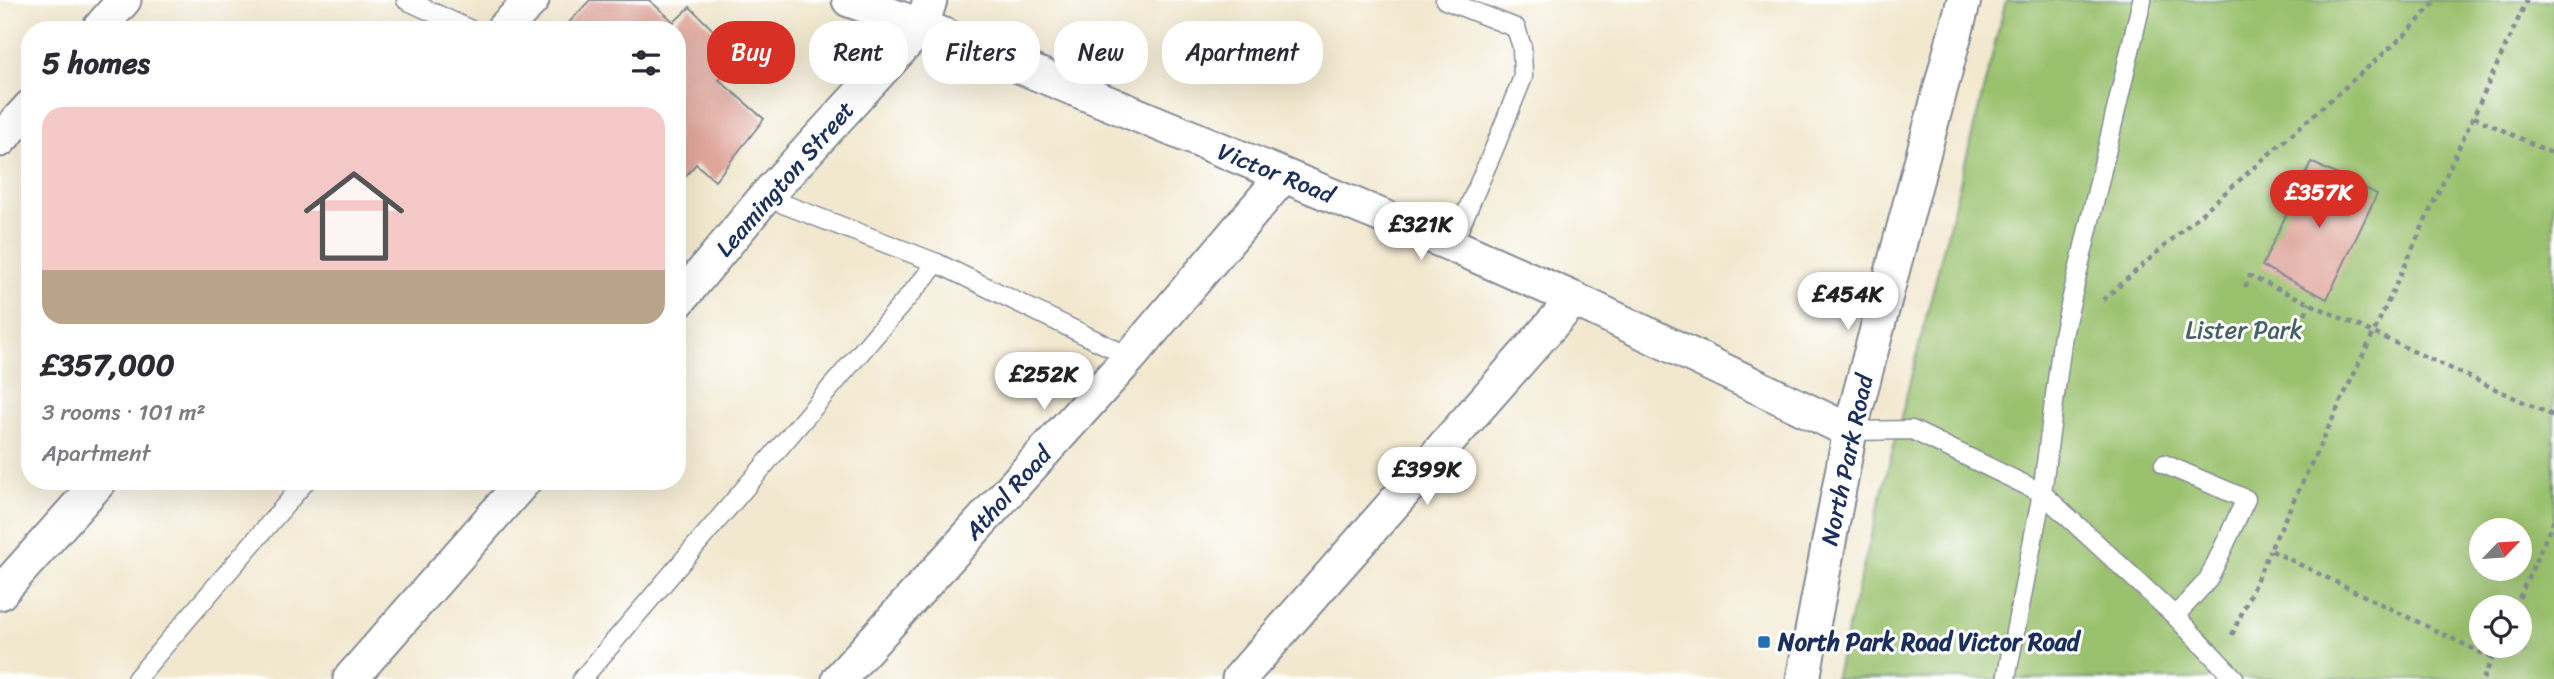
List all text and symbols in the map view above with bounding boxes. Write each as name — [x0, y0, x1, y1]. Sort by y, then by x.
chip: Buy — [707, 21, 795, 84]
chip: Rent — [809, 21, 908, 84]
chip: Filters — [922, 21, 1040, 84]
chip: New — [1054, 21, 1148, 84]
chip: Apartment — [1162, 21, 1323, 84]
text: 5 homes — [42, 36, 150, 90]
icon: filters — [627, 44, 665, 82]
street label: Leamington Street — [705, 91, 865, 267]
street label: Victor Road — [1211, 131, 1343, 216]
icon: home — [291, 153, 417, 279]
pin: £357K — [2270, 170, 2368, 230]
text: £357K — [2286, 172, 2352, 213]
pin: £321K — [1372, 202, 1470, 262]
text: £321K — [1390, 204, 1452, 245]
pin: £454K — [1799, 272, 1897, 332]
text: £454K — [1814, 274, 1882, 315]
park label: Lister Park — [2186, 309, 2303, 351]
text: £357,000 — [42, 338, 175, 392]
pin: £252K — [995, 352, 1093, 412]
text: £252K — [1011, 354, 1077, 395]
street label: North Park Road — [1808, 369, 1886, 549]
text: 3 rooms · 101 m² — [42, 392, 206, 433]
text: Apartment — [42, 433, 151, 474]
street label: Athol Road — [953, 434, 1064, 551]
pin: £399K — [1378, 448, 1476, 507]
text: £399K — [1393, 449, 1461, 490]
north arrow — [2469, 518, 2532, 581]
map controls — [2469, 518, 2532, 658]
button: locate — [2469, 595, 2532, 658]
place label: North Park Road Victor Road — [1777, 621, 2082, 663]
marker: North Park Road Victor Road — [1756, 634, 1772, 650]

